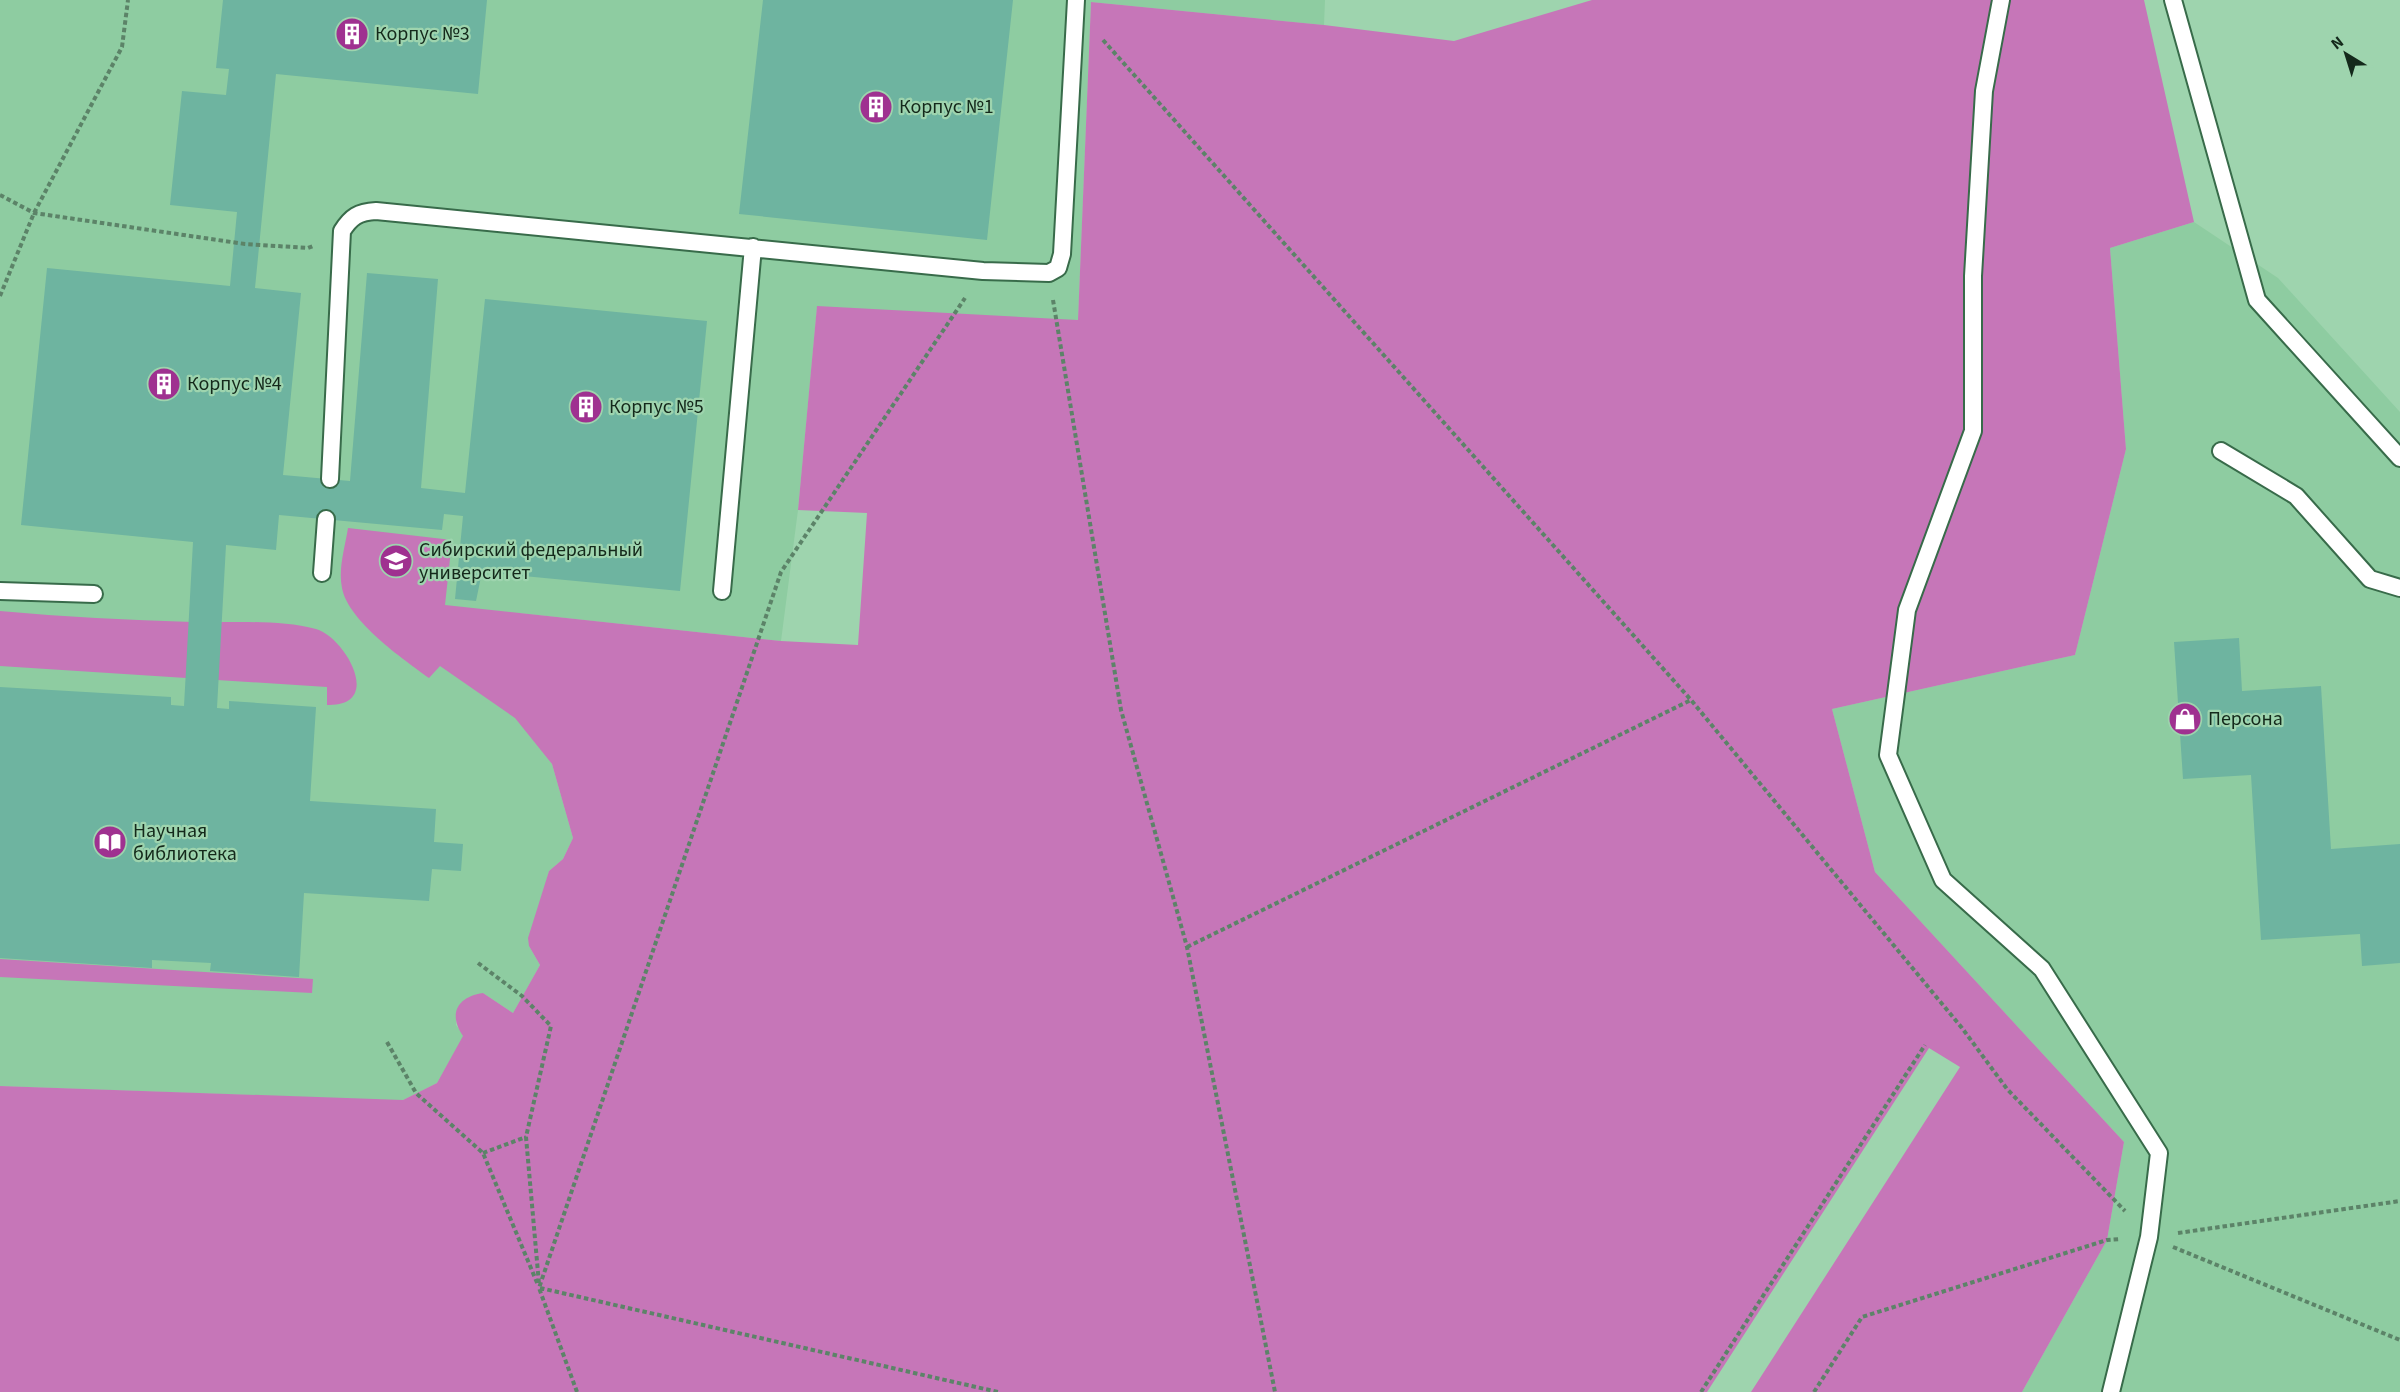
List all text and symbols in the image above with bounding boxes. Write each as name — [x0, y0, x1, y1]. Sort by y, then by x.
building icon: Корпус №3 — [334, 16, 370, 52]
place label: Корпус №3 — [375, 20, 470, 48]
north arrow — [2316, 24, 2376, 84]
text: N — [2326, 31, 2348, 55]
building icon: Корпус №1 — [858, 89, 894, 125]
place label: Корпус №1 — [899, 93, 994, 121]
building icon: Корпус №4 — [146, 366, 182, 402]
place label: Корпус №4 — [187, 370, 282, 398]
building icon: Корпус №5 — [568, 389, 604, 425]
place label: Корпус №5 — [609, 393, 704, 421]
place label: Сибирский федеральный университет — [419, 536, 643, 587]
school or university icon: Сибирский федеральный университет — [378, 543, 414, 579]
shop icon: Персона — [2167, 701, 2203, 737]
place label: Персона — [2208, 705, 2283, 733]
place label: Научная библиотека — [133, 817, 237, 868]
library icon: Научная библиотека — [92, 824, 128, 860]

